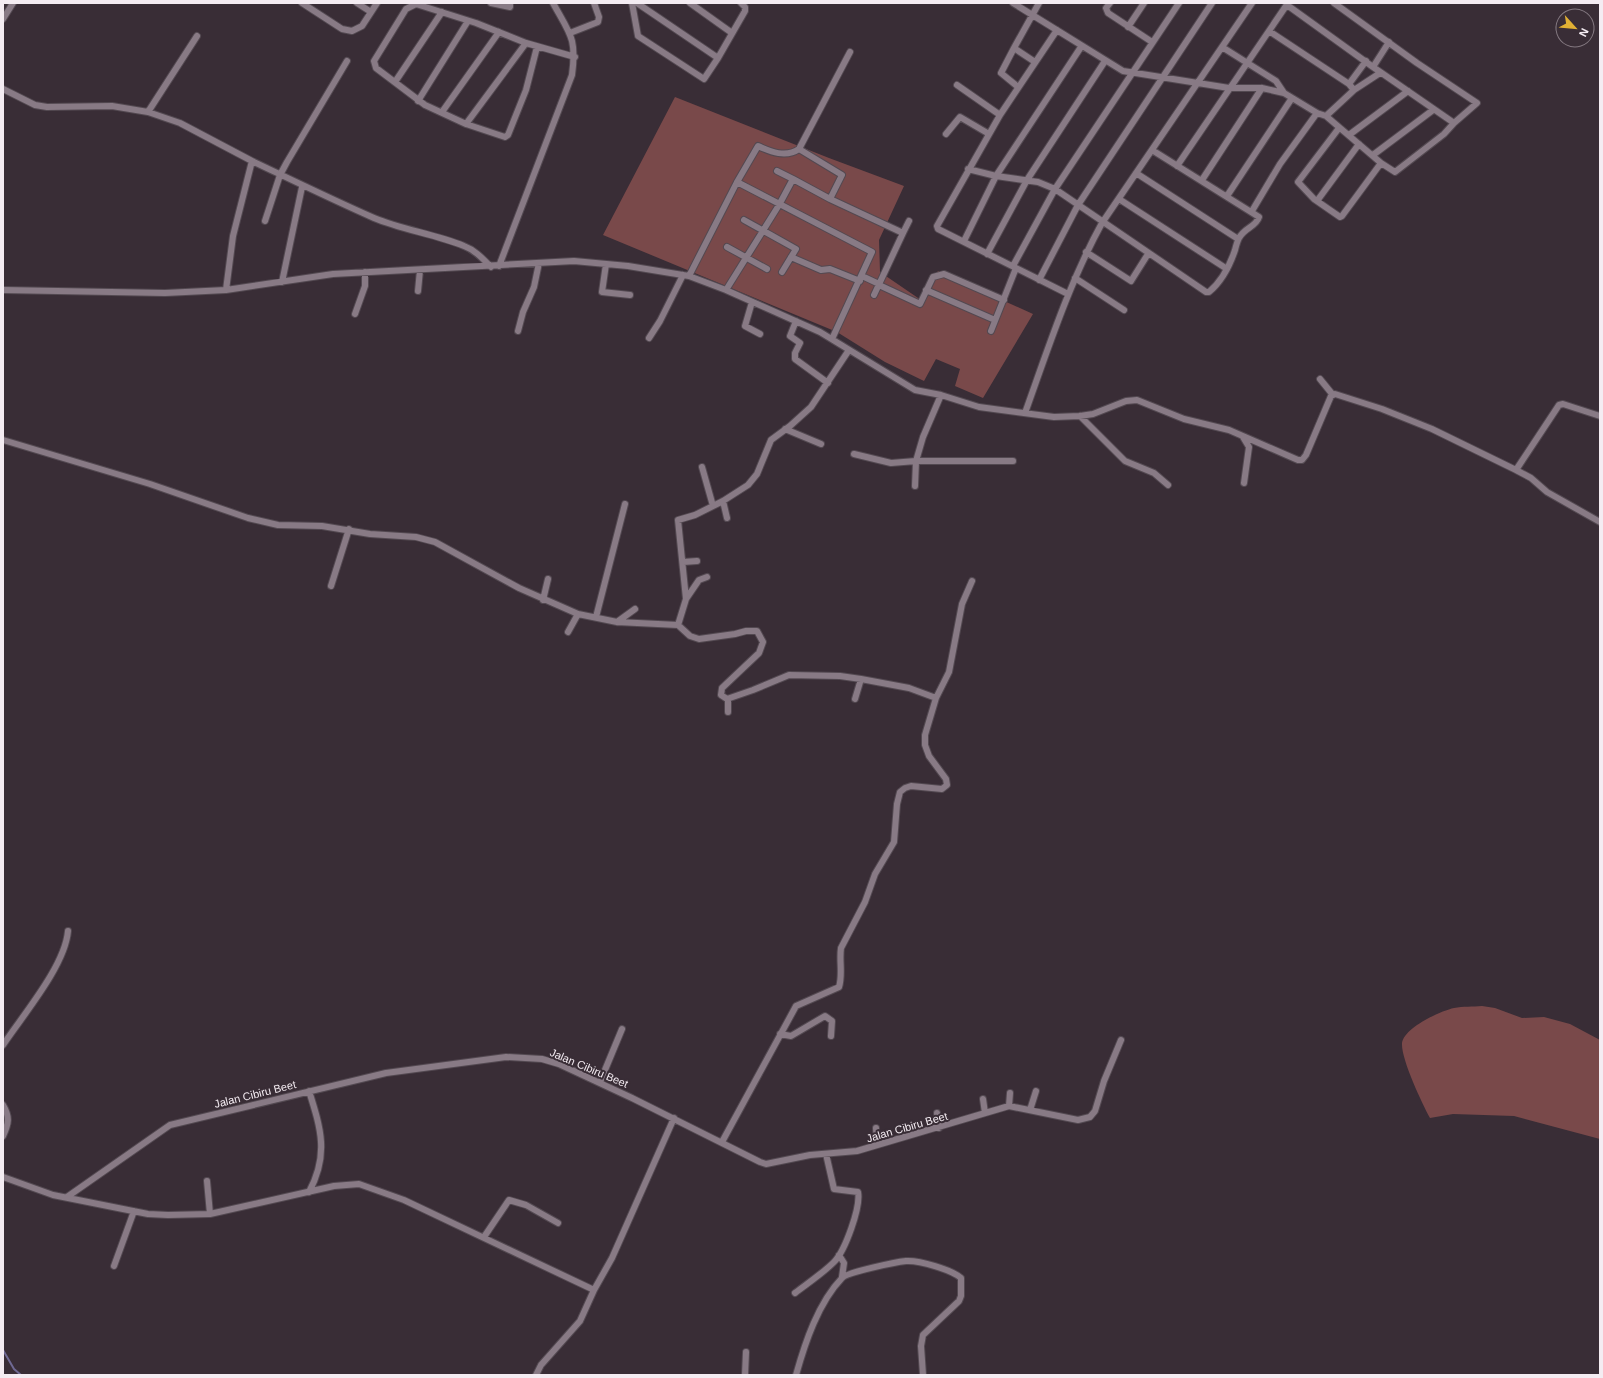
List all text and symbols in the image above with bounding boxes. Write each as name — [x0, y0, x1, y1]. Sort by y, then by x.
north arrow — [1555, 8, 1595, 48]
text: N — [1577, 26, 1591, 39]
street label: Jalan Cibiru Beet — [548, 1046, 630, 1090]
street label: Jalan Cibiru Beet — [213, 1078, 297, 1110]
street label: Jalan Cibiru Beet — [865, 1110, 949, 1144]

